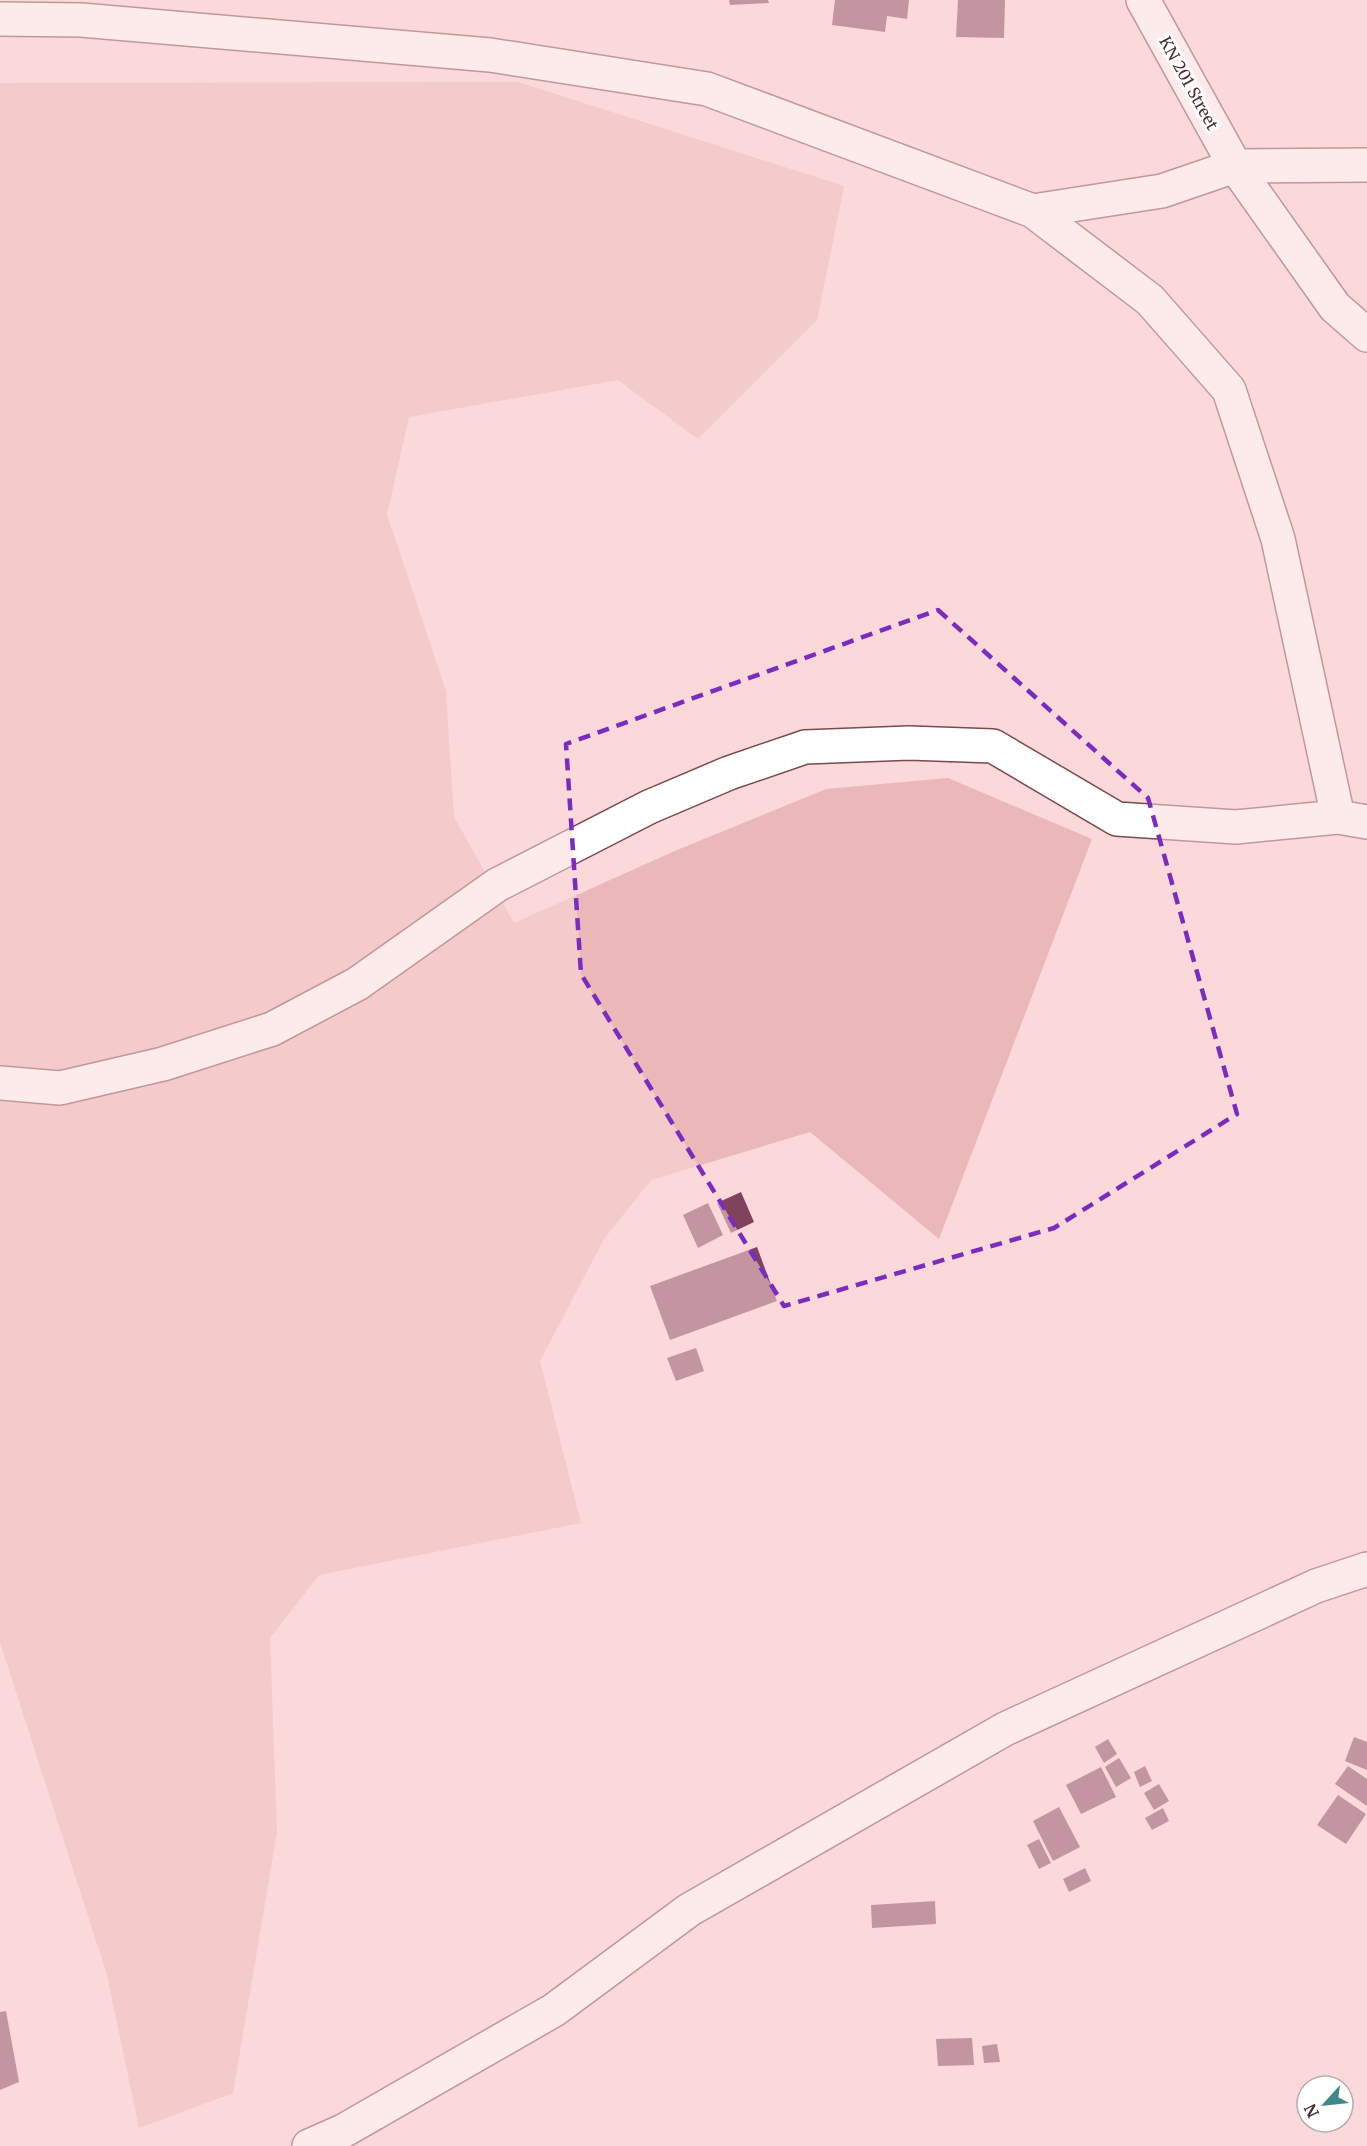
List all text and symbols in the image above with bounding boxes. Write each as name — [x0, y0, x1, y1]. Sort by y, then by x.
street label: KN 201 Street — [1155, 33, 1223, 134]
north arrow — [1295, 2074, 1355, 2134]
text: N — [1300, 2100, 1323, 2121]

